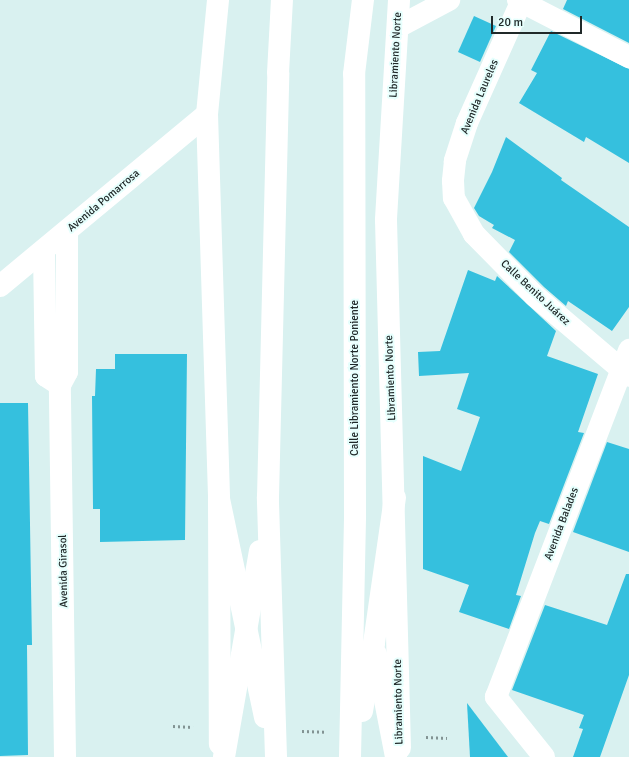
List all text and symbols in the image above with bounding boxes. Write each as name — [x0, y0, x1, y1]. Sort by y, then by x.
scale bar — [493, 8, 584, 34]
street label: Libramiento Norte — [387, 12, 405, 98]
text: 20 m — [498, 15, 523, 30]
street label: Avenida Laureles — [458, 58, 502, 136]
street label: Avenida Pomarrosa — [65, 167, 143, 235]
street label: Calle Benito Juárez — [498, 257, 572, 329]
street label: Calle Libramiento Norte Poniente — [348, 300, 362, 456]
street label: Libramiento Norte — [383, 335, 399, 421]
street label: Avenida Balades — [542, 486, 582, 562]
street label: Avenida Girasol — [57, 534, 71, 608]
street label: Libramiento Norte — [392, 659, 406, 745]

